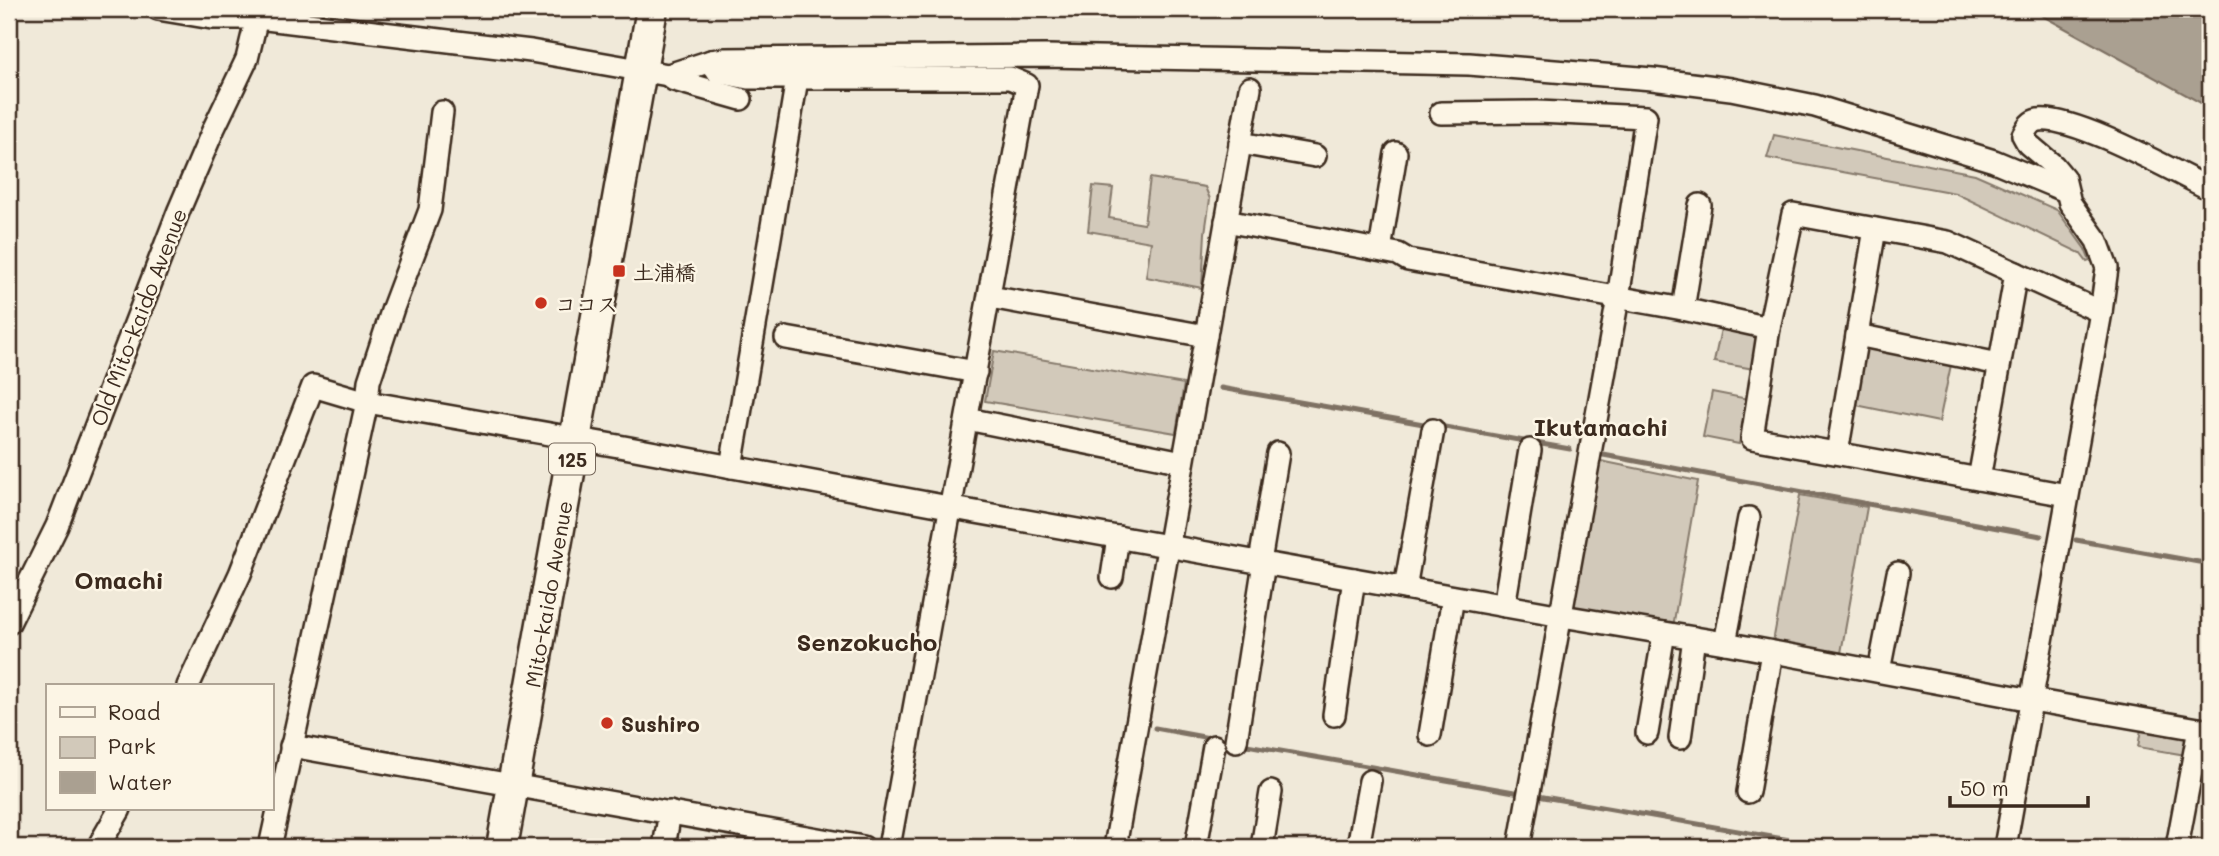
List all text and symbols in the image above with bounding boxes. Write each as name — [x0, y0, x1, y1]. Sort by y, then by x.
street label: Old Mito-kaido Avenue — [84, 204, 192, 430]
place label: 土浦橋 — [633, 258, 696, 285]
marker: 土浦橋 — [611, 263, 627, 279]
place label: ココス — [555, 290, 618, 317]
marker: ココス — [533, 295, 549, 311]
district label: Ikutamachi — [1534, 411, 1668, 442]
road number: 125 — [549, 444, 595, 474]
street label: Mito-kaido Avenue — [518, 498, 578, 690]
district label: Omachi — [74, 564, 164, 595]
district label: Senzokucho — [797, 626, 937, 657]
legend — [46, 684, 273, 810]
text: Road — [108, 698, 160, 725]
place label: Sushiro — [621, 710, 700, 737]
marker: Sushiro — [599, 715, 615, 731]
text: Park — [108, 732, 156, 759]
scale bar — [1950, 765, 2088, 809]
text: Water — [108, 768, 172, 795]
text: 50 m — [1960, 774, 2009, 801]

